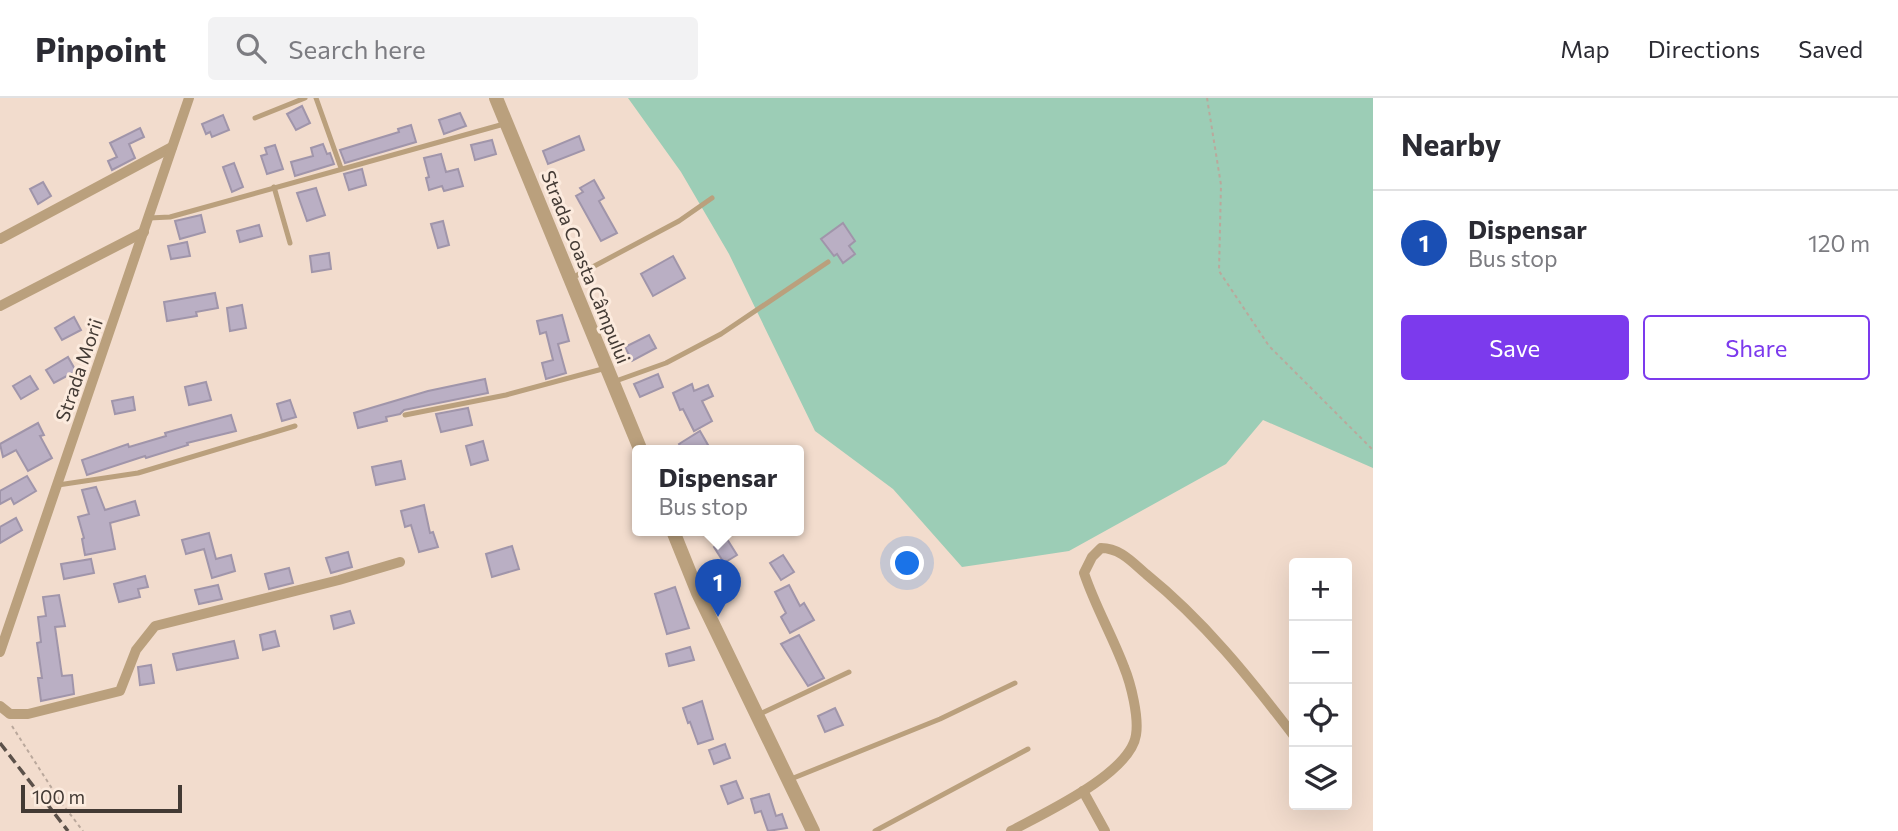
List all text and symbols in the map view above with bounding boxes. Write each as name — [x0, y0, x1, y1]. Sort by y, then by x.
search box — [208, 17, 698, 80]
text: Pinpoint — [35, 28, 166, 69]
icon: search — [232, 29, 270, 67]
text: Search here — [288, 33, 426, 64]
text: Map — [1560, 34, 1610, 63]
text: Directions — [1648, 34, 1760, 63]
text: Saved — [1798, 34, 1863, 63]
text: Nearby — [1401, 125, 1501, 162]
street label: Strada Coasta Câmpului — [537, 167, 636, 367]
text: Dispensar — [1468, 213, 1587, 244]
text: 1 — [1419, 229, 1429, 257]
text: 120 m — [1808, 229, 1870, 257]
text: Bus stop — [1468, 244, 1558, 272]
street label: Strada Morii — [50, 315, 107, 424]
button: Save — [1401, 315, 1629, 380]
button: Share — [1643, 315, 1870, 380]
popup — [632, 445, 804, 536]
text: Dispensar — [658, 461, 778, 492]
text: Bus stop — [658, 492, 748, 520]
your location — [890, 546, 924, 580]
map controls — [1289, 558, 1352, 810]
button: + — [1289, 558, 1352, 621]
pin: 1 — [695, 559, 741, 617]
button: − — [1289, 621, 1352, 684]
button: locate — [1289, 684, 1352, 747]
button: layers — [1289, 747, 1352, 810]
scale bar — [21, 782, 182, 814]
text: 100 m — [32, 785, 85, 808]

